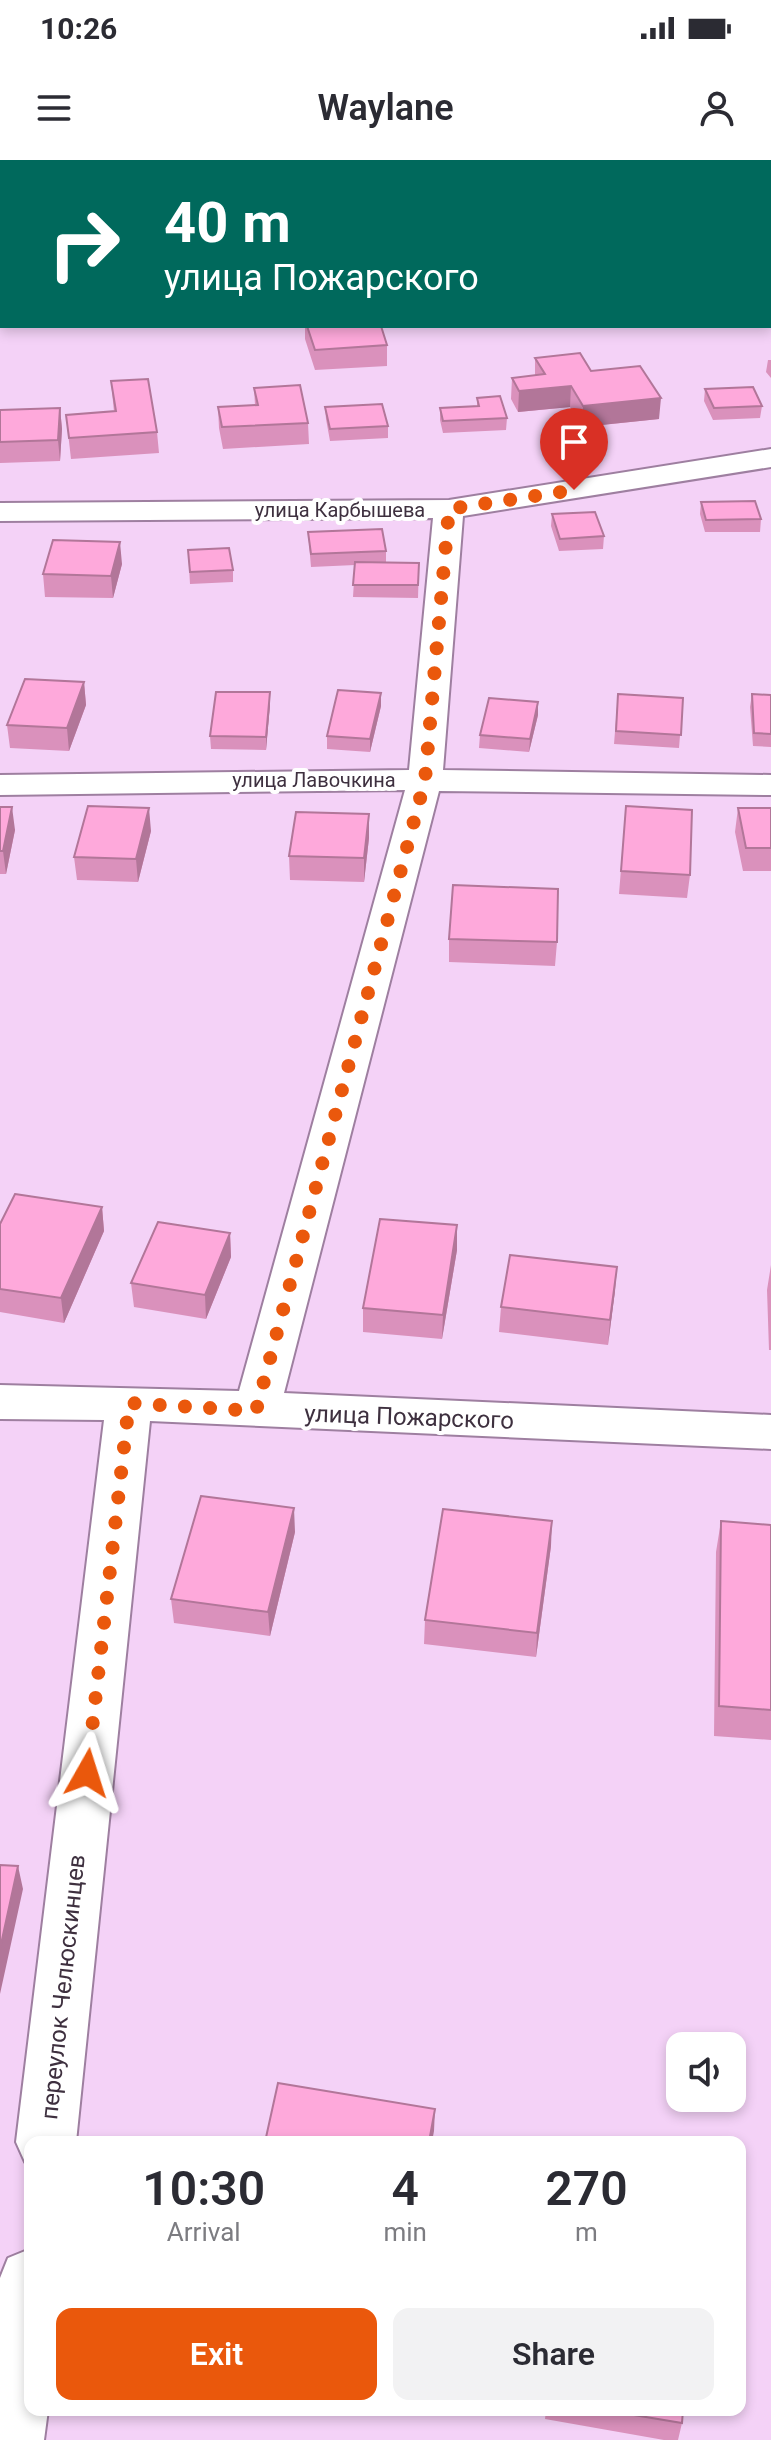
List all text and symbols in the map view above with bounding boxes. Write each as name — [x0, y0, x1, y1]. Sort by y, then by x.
text: 10:26 — [40, 11, 117, 46]
icon: menu — [32, 86, 76, 130]
icon: person — [695, 86, 739, 130]
text: Waylane — [317, 87, 454, 129]
text: 40 m — [164, 190, 291, 256]
icon: right — [32, 192, 136, 296]
text: улица Пожарского — [164, 257, 479, 299]
pin — [540, 408, 608, 490]
icon: arrive — [552, 420, 596, 464]
street label: улица Карбышева — [255, 498, 425, 522]
street label: улица Лавочкина — [232, 768, 396, 792]
street label: улица Пожарского — [304, 1399, 514, 1435]
position arrow — [45, 1731, 129, 1815]
street label: переулок Челюскинцев — [35, 1853, 91, 2121]
map controls — [666, 2032, 746, 2112]
button: sound — [666, 2032, 746, 2112]
text: 10:30 — [142, 2160, 265, 2217]
text: 4 — [392, 2160, 419, 2217]
text: 270 — [545, 2160, 628, 2217]
text: Arrival — [167, 2217, 241, 2247]
text: min — [383, 2217, 427, 2247]
text: m — [575, 2217, 598, 2247]
button: Exit — [56, 2308, 377, 2400]
button: Share — [393, 2308, 714, 2400]

